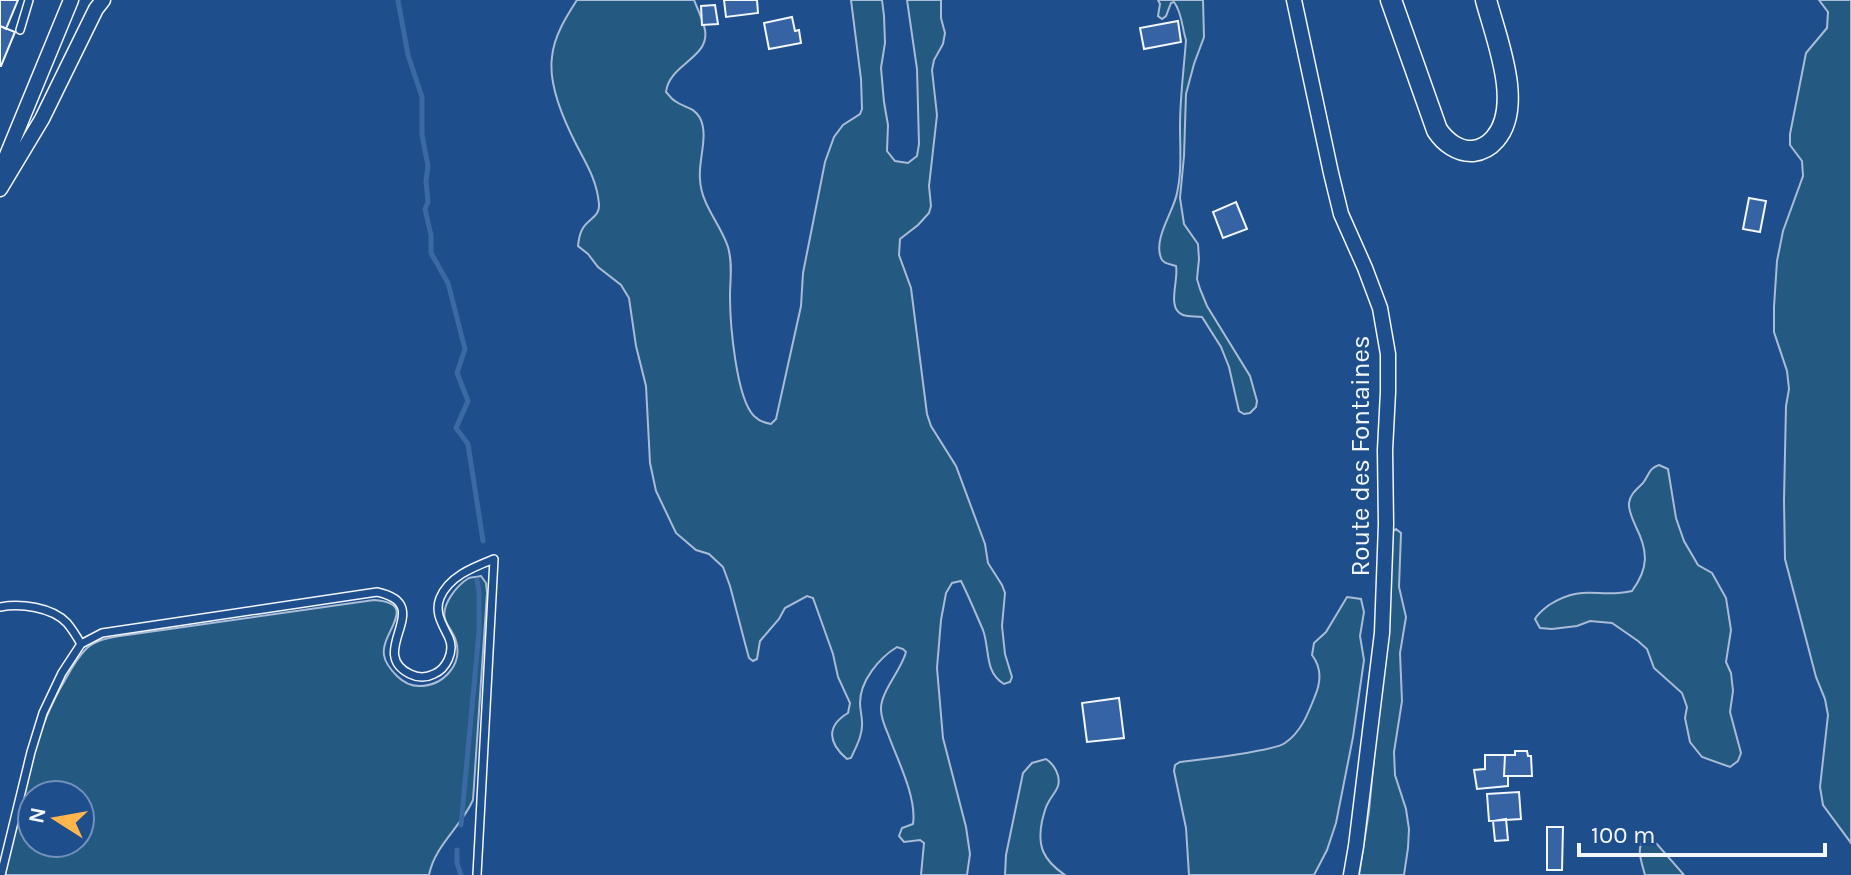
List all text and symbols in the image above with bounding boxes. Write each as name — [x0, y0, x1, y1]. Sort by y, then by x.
street label: Route des Fontaines — [1345, 335, 1376, 577]
north arrow — [16, 779, 96, 859]
text: N — [23, 805, 52, 826]
scale bar — [1579, 807, 1825, 857]
text: 100 m — [1591, 821, 1656, 849]

